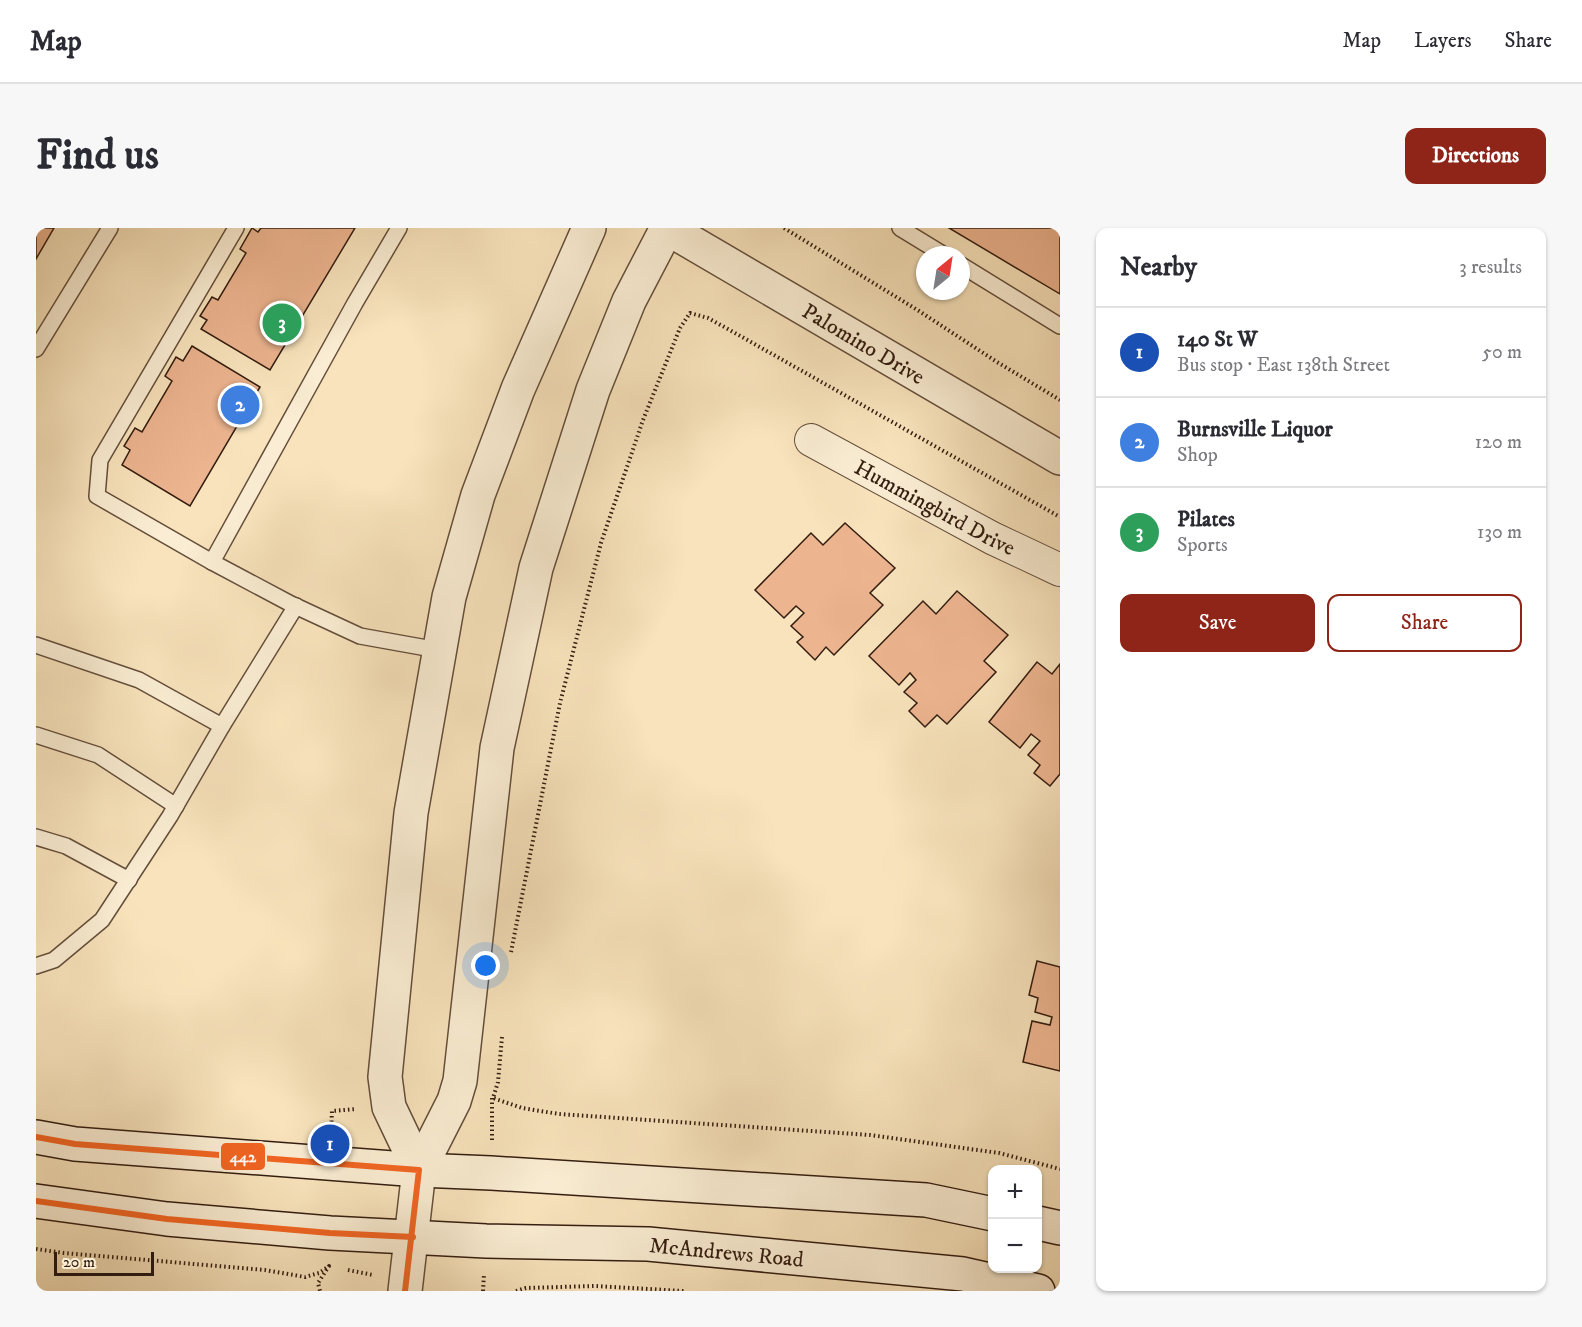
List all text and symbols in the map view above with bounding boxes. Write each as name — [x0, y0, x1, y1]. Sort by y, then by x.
text: Map — [30, 24, 82, 59]
text: Map — [1342, 28, 1381, 54]
text: Layers — [1414, 28, 1472, 54]
text: Share — [1505, 28, 1552, 54]
button: Directions — [1405, 128, 1546, 184]
text: Find us — [36, 130, 159, 182]
north arrow — [916, 246, 970, 300]
text: Nearby — [1120, 251, 1197, 284]
text: 3 results — [1459, 255, 1522, 280]
street label: Palomino Drive — [797, 298, 929, 391]
pin: 3 — [262, 300, 302, 346]
text: 140 St W — [1177, 326, 1258, 353]
text: 1 — [1136, 340, 1143, 365]
text: 50 m — [1482, 340, 1522, 365]
text: Bus stop · East 138th Street — [1177, 353, 1390, 378]
pin: 2 — [220, 382, 260, 428]
text: Burnsville Liquor — [1177, 416, 1333, 443]
text: 2 — [1135, 430, 1144, 455]
text: 120 m — [1475, 430, 1522, 455]
text: Shop — [1177, 443, 1218, 468]
street label: Hummingbird Drive — [849, 454, 1019, 562]
text: Pilates — [1177, 506, 1235, 533]
text: 3 — [1136, 520, 1143, 545]
text: 130 m — [1477, 520, 1522, 545]
text: Sports — [1177, 533, 1228, 558]
button: Save — [1120, 594, 1315, 652]
button: Share — [1327, 594, 1522, 652]
your location — [471, 951, 500, 980]
pin: 1 — [310, 1122, 350, 1166]
line badge: 442 — [220, 1142, 266, 1171]
text: 442 — [229, 1147, 257, 1167]
map controls — [988, 1165, 1042, 1273]
button: + — [988, 1165, 1042, 1219]
button: − — [988, 1219, 1042, 1273]
street label: McAndrews Road — [648, 1232, 805, 1274]
scale bar — [54, 1249, 154, 1276]
text: 20 m — [63, 1252, 95, 1272]

